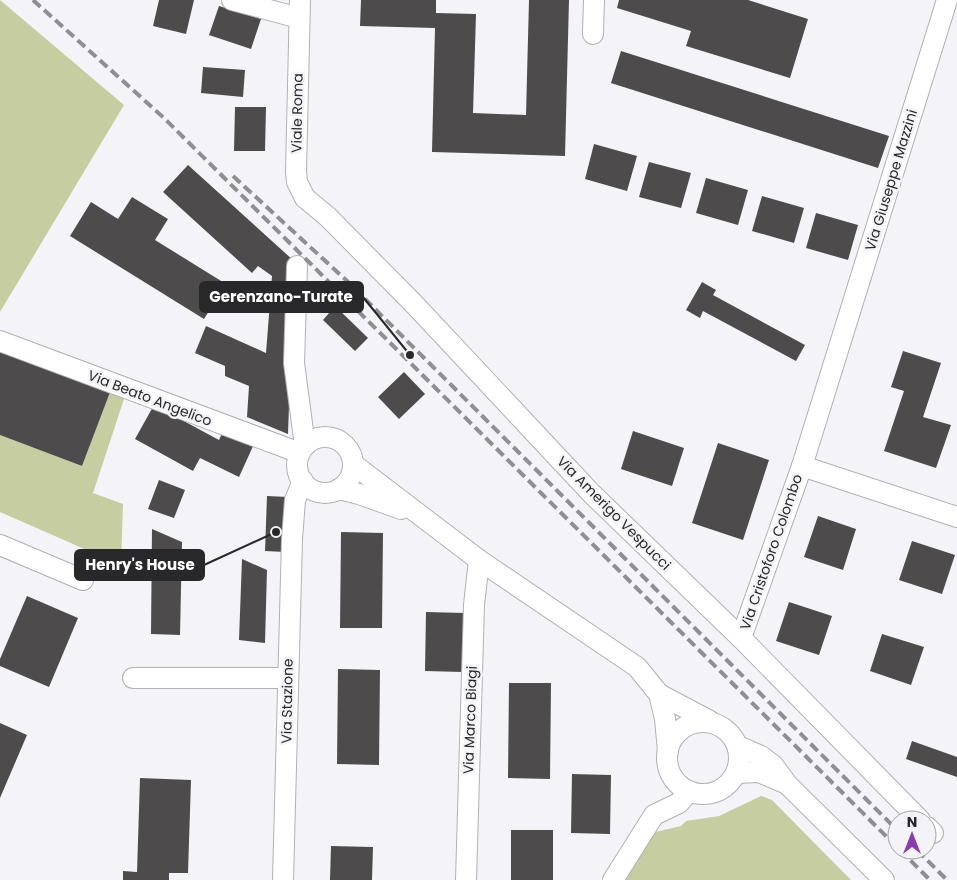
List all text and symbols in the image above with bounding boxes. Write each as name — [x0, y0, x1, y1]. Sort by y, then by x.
street label: Viale Roma — [286, 73, 308, 153]
street label: Via Giuseppe Mazzini — [860, 107, 922, 253]
callout: Gerenzano-Turate — [200, 282, 363, 312]
text: Gerenzano-Turate — [209, 286, 353, 307]
street label: Via Beato Angelico — [85, 365, 215, 431]
street label: Via Amerigo Vespucci — [553, 452, 675, 574]
street label: Via Cristoforo Colombo — [735, 471, 807, 633]
callout: Henry's House — [75, 550, 204, 580]
text: Henry's House — [85, 554, 195, 575]
street label: Via Stazione — [276, 658, 298, 744]
street label: Via Marco Biagi — [458, 665, 482, 775]
north arrow — [887, 810, 937, 860]
text: N — [907, 812, 917, 832]

